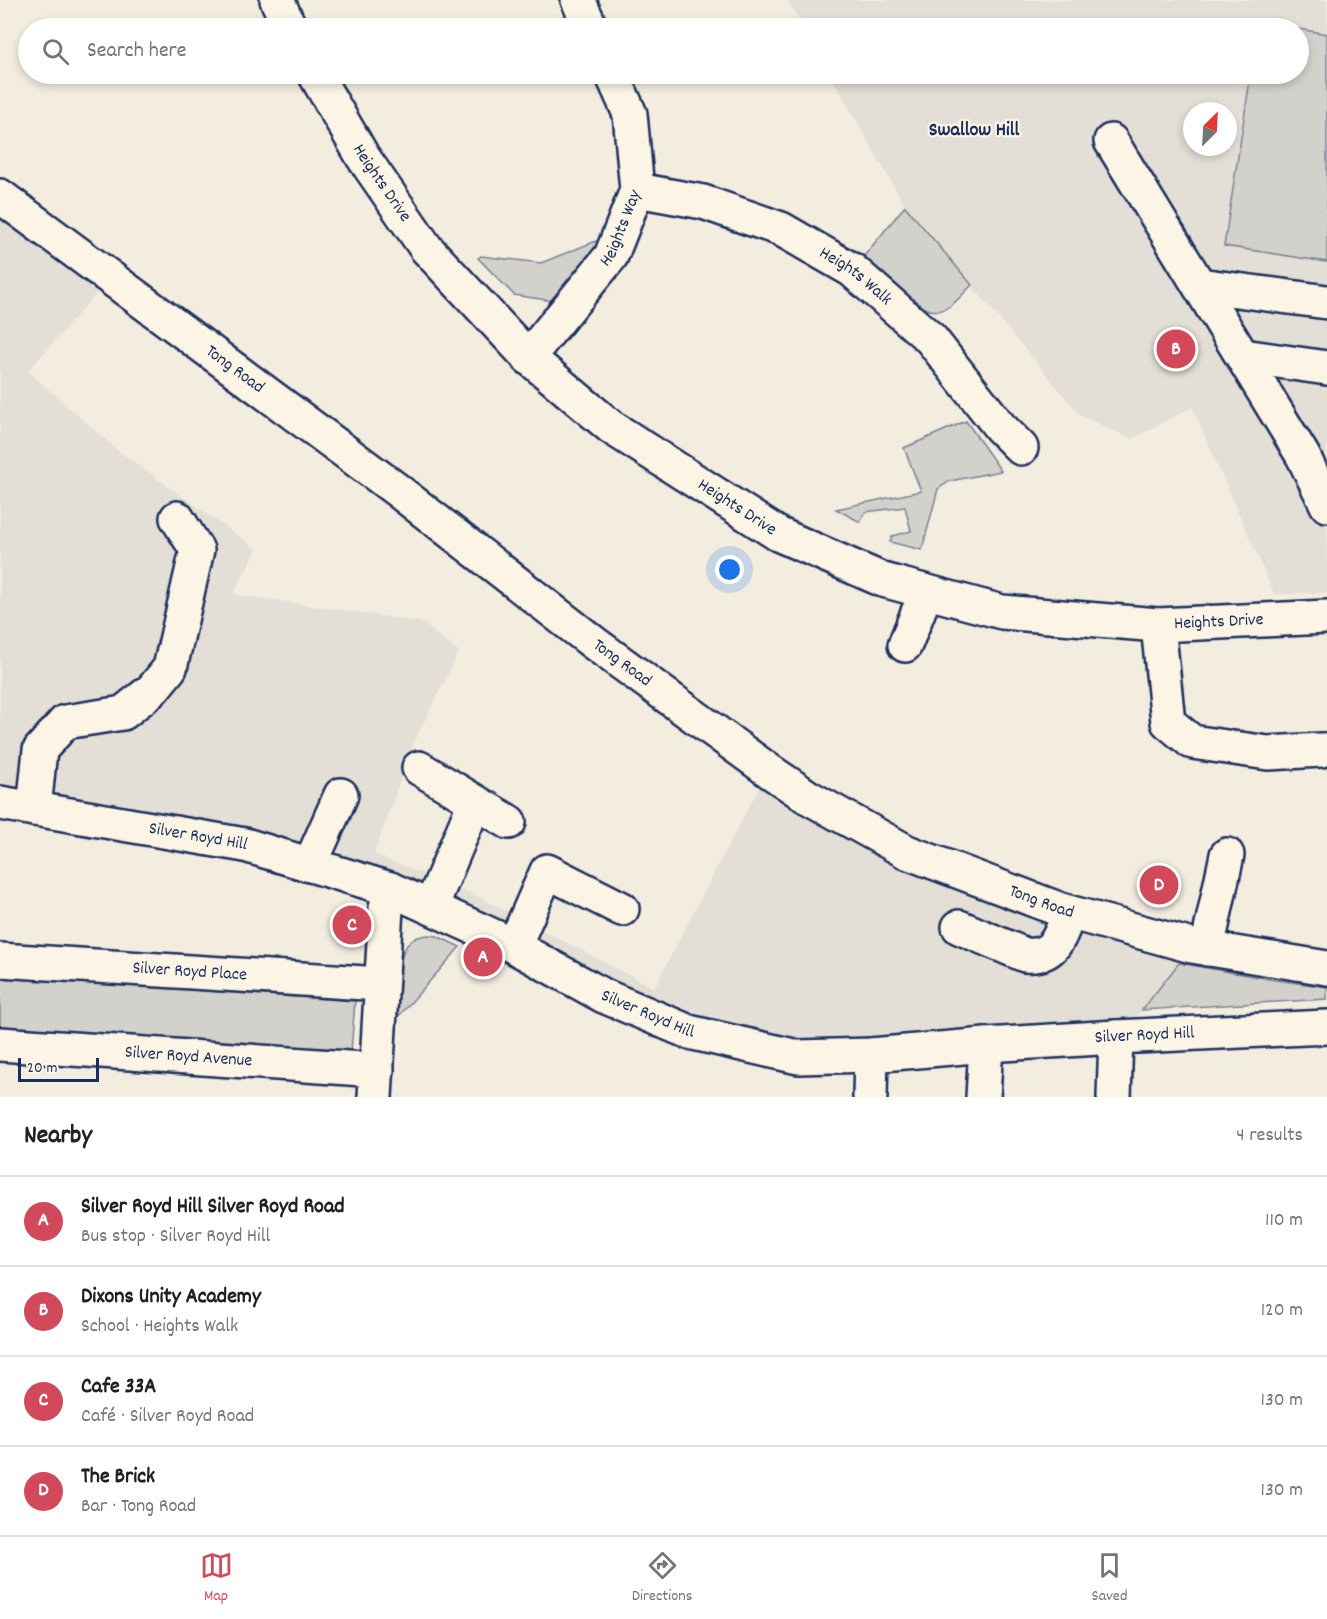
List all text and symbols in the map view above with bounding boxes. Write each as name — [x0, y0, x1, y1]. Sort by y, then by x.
search box — [18, 18, 1309, 84]
icon: search — [39, 35, 72, 68]
text: Search here — [87, 36, 186, 67]
north arrow — [1183, 102, 1237, 156]
district label: Swallow Hill — [929, 117, 1019, 145]
street label: Heights Drive — [346, 140, 417, 227]
street label: Heights Way — [594, 186, 648, 273]
street label: Heights Walk — [814, 241, 897, 312]
pin: B — [1156, 326, 1196, 372]
street label: Tong Road — [200, 340, 269, 400]
street label: Heights Drive — [692, 473, 782, 542]
your location — [715, 555, 744, 584]
street label: Heights Drive — [1173, 608, 1264, 637]
street label: Tong Road — [587, 633, 657, 693]
street label: Silver Royd Hill — [147, 816, 251, 858]
pin: D — [1140, 862, 1178, 908]
street label: Tong Road — [1005, 879, 1077, 925]
pin: C — [332, 902, 372, 948]
pin: A — [464, 934, 502, 980]
street label: Silver Royd Place — [132, 956, 248, 988]
street label: Silver Royd Hill — [597, 984, 697, 1045]
street label: Silver Royd Hill — [1094, 1021, 1196, 1051]
street label: Silver Royd Avenue — [124, 1040, 253, 1074]
scale bar — [18, 1055, 99, 1082]
text: 20 m — [27, 1057, 57, 1080]
text: Nearby — [24, 1118, 92, 1155]
text: 4 results — [1236, 1122, 1303, 1150]
text: Silver Royd Hill Silver Royd Road — [81, 1192, 345, 1223]
text: A — [38, 1207, 49, 1235]
text: 110 m — [1265, 1207, 1303, 1235]
text: Bus stop · Silver Royd Hill — [81, 1223, 270, 1251]
text: Dixons Unity Academy — [81, 1282, 261, 1313]
text: B — [39, 1297, 48, 1325]
text: 120 m — [1261, 1297, 1303, 1325]
text: School · Heights Walk — [81, 1313, 238, 1341]
text: Cafe 33A — [81, 1372, 156, 1403]
text: C — [39, 1387, 48, 1415]
text: 130 m — [1261, 1387, 1303, 1415]
text: Café · Silver Royd Road — [81, 1403, 254, 1431]
text: The Brick — [81, 1462, 155, 1493]
text: D — [38, 1477, 49, 1505]
text: 130 m — [1261, 1477, 1303, 1505]
text: Bar · Tong Road — [81, 1493, 196, 1521]
tab: Map — [200, 1549, 233, 1608]
tab: Directions — [632, 1549, 692, 1608]
tab: Saved — [1092, 1549, 1127, 1608]

